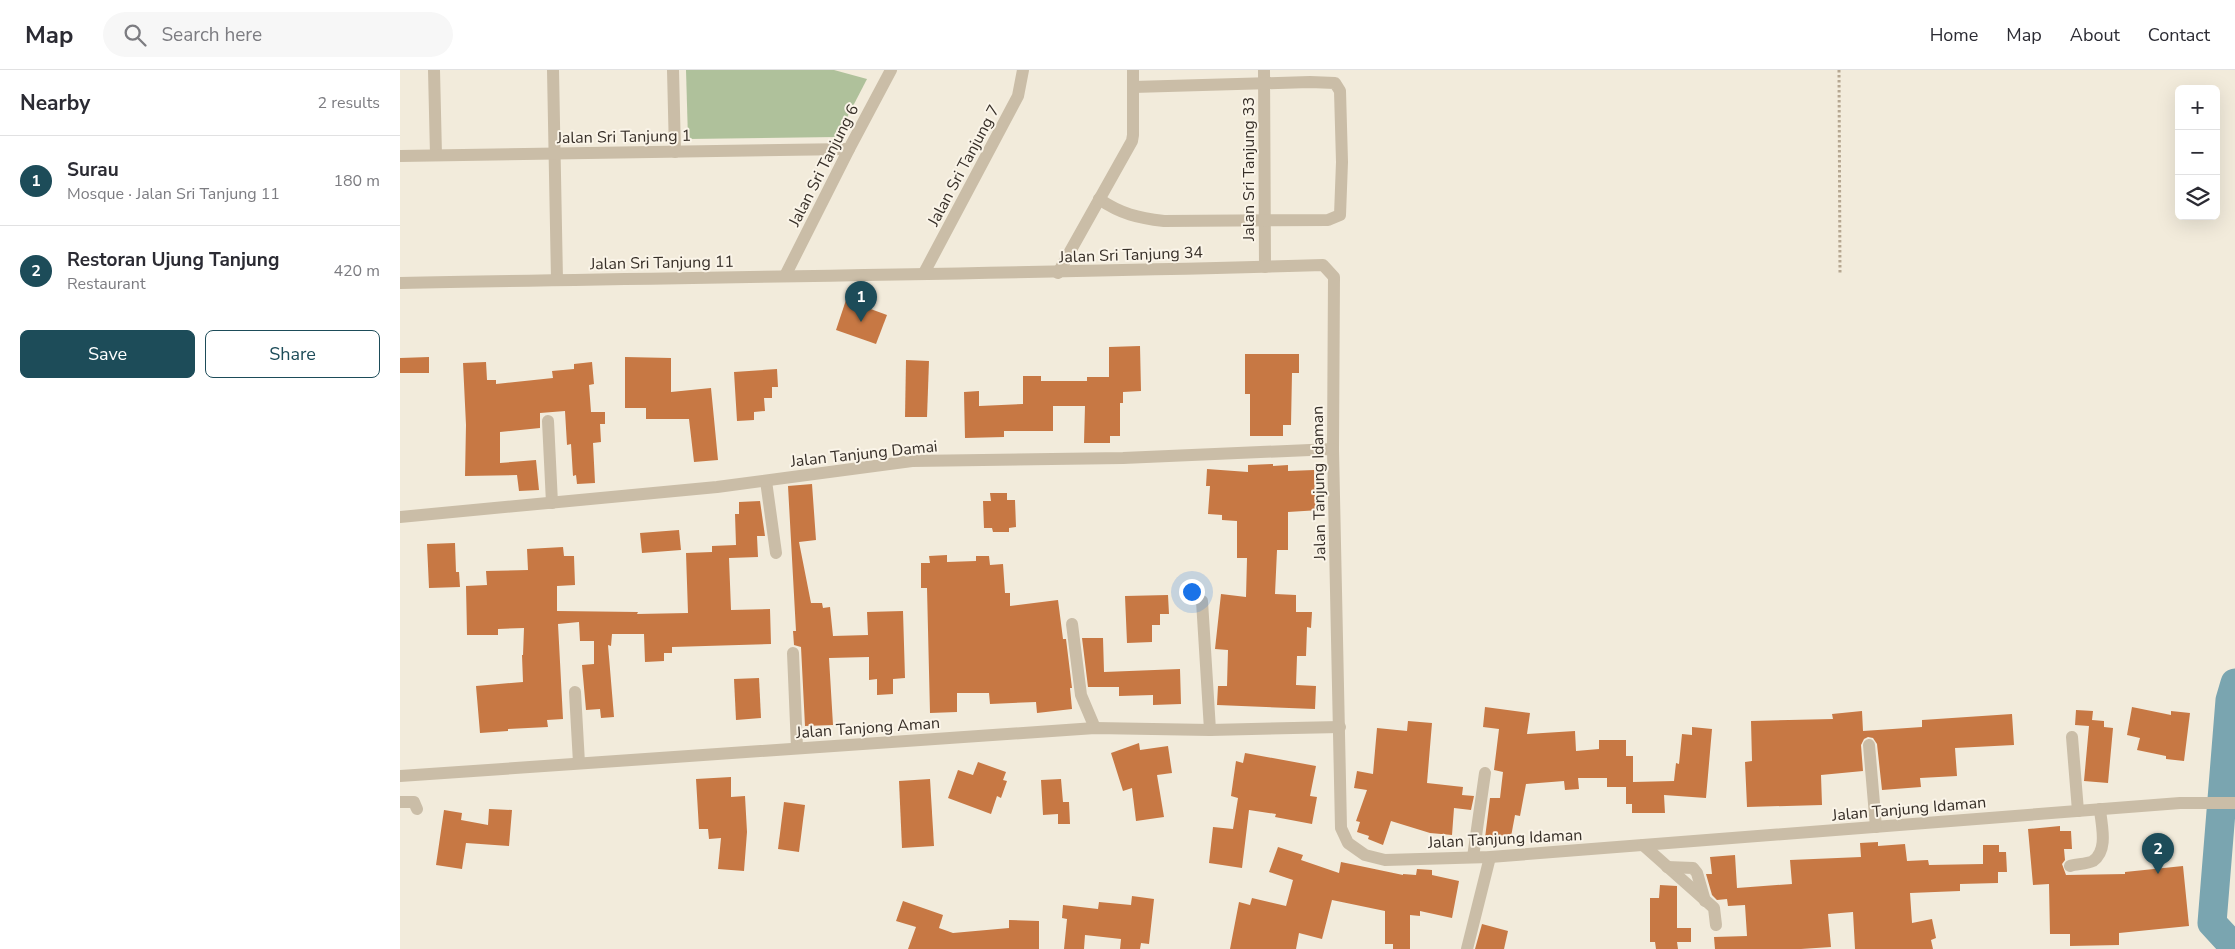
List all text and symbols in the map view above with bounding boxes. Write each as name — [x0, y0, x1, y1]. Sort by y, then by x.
search box — [103, 12, 453, 57]
text: Map — [25, 19, 73, 51]
icon: search — [121, 21, 149, 49]
text: Search here — [161, 22, 262, 48]
text: Home — [1930, 23, 1978, 47]
text: Map — [2006, 23, 2042, 47]
text: About — [2070, 23, 2120, 47]
text: Contact — [2148, 23, 2210, 47]
map controls — [2175, 85, 2220, 220]
button: + — [2175, 85, 2220, 130]
text: Nearby — [20, 89, 90, 117]
text: 2 results — [318, 92, 380, 114]
street label: Jalan Sri Tanjung 33 — [1238, 97, 1260, 242]
street label: Jalan Sri Tanjung 6 — [783, 101, 864, 231]
street label: Jalan Sri Tanjung 7 — [922, 101, 1005, 231]
street label: Jalan Sri Tanjung 1 — [556, 125, 691, 149]
button: − — [2175, 130, 2220, 175]
text: Surau — [67, 157, 119, 183]
text: 1 — [31, 170, 41, 192]
text: 180 m — [333, 170, 380, 192]
button: layers — [2175, 175, 2220, 220]
text: Mosque · Jalan Sri Tanjung 11 — [67, 183, 280, 205]
street label: Jalan Sri Tanjung 34 — [1058, 241, 1204, 269]
text: Restoran Ujung Tanjung — [67, 247, 279, 273]
street label: Jalan Sri Tanjung 11 — [589, 251, 734, 275]
text: 2 — [31, 260, 41, 282]
text: 420 m — [333, 260, 380, 282]
text: Restaurant — [67, 273, 146, 295]
pin: 1 — [845, 281, 877, 322]
button: Save — [20, 330, 195, 378]
button: Share — [205, 330, 380, 378]
street label: Jalan Tanjung Idaman — [1307, 406, 1331, 561]
street label: Jalan Tanjung Damai — [789, 435, 939, 473]
your location — [1179, 579, 1205, 605]
street label: Jalan Tanjong Aman — [794, 712, 941, 744]
street label: Jalan Tanjung Idaman — [1830, 791, 1987, 827]
street label: Jalan Tanjung Idaman — [1426, 824, 1583, 854]
pin: 2 — [2142, 833, 2174, 874]

